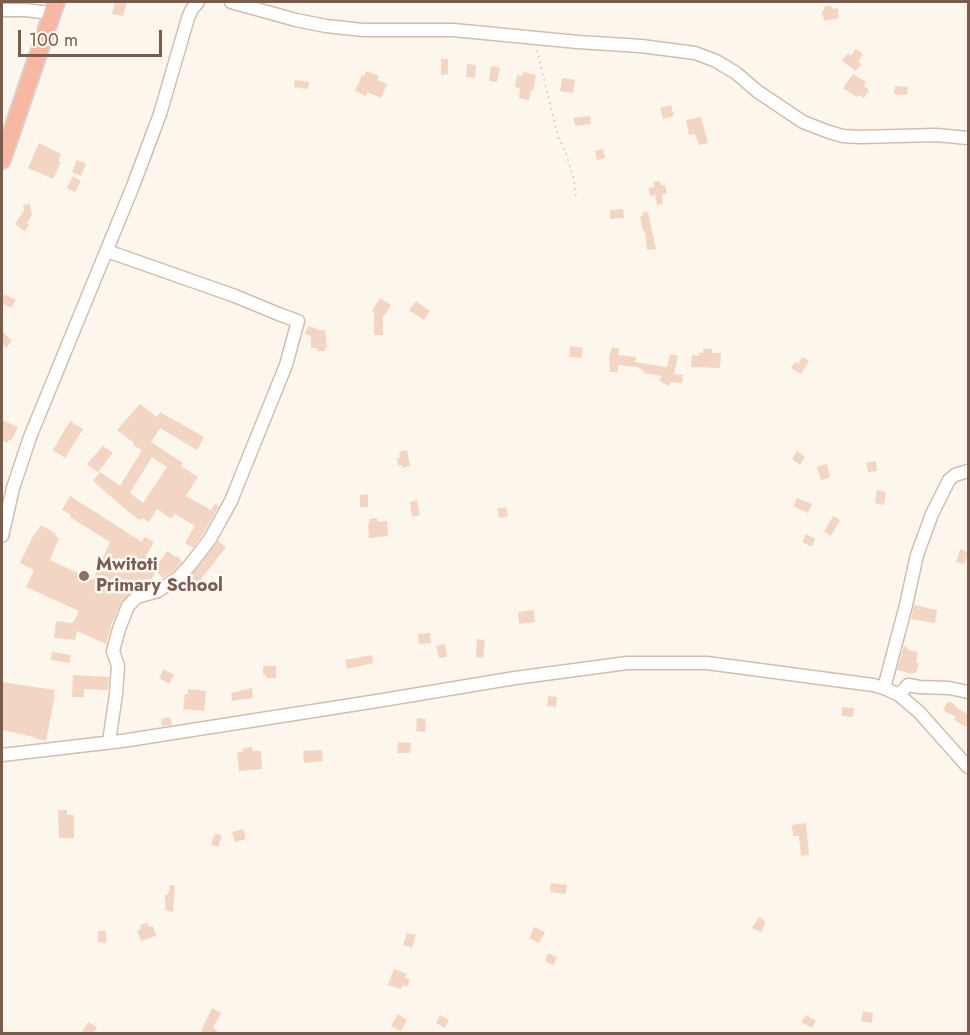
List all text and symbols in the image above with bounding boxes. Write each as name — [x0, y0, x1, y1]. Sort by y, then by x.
scale bar — [21, 18, 165, 56]
text: 100 m — [29, 27, 78, 53]
place label: Mwitoti Primary School — [96, 555, 223, 598]
marker: Mwitoti Primary School — [77, 569, 91, 583]

